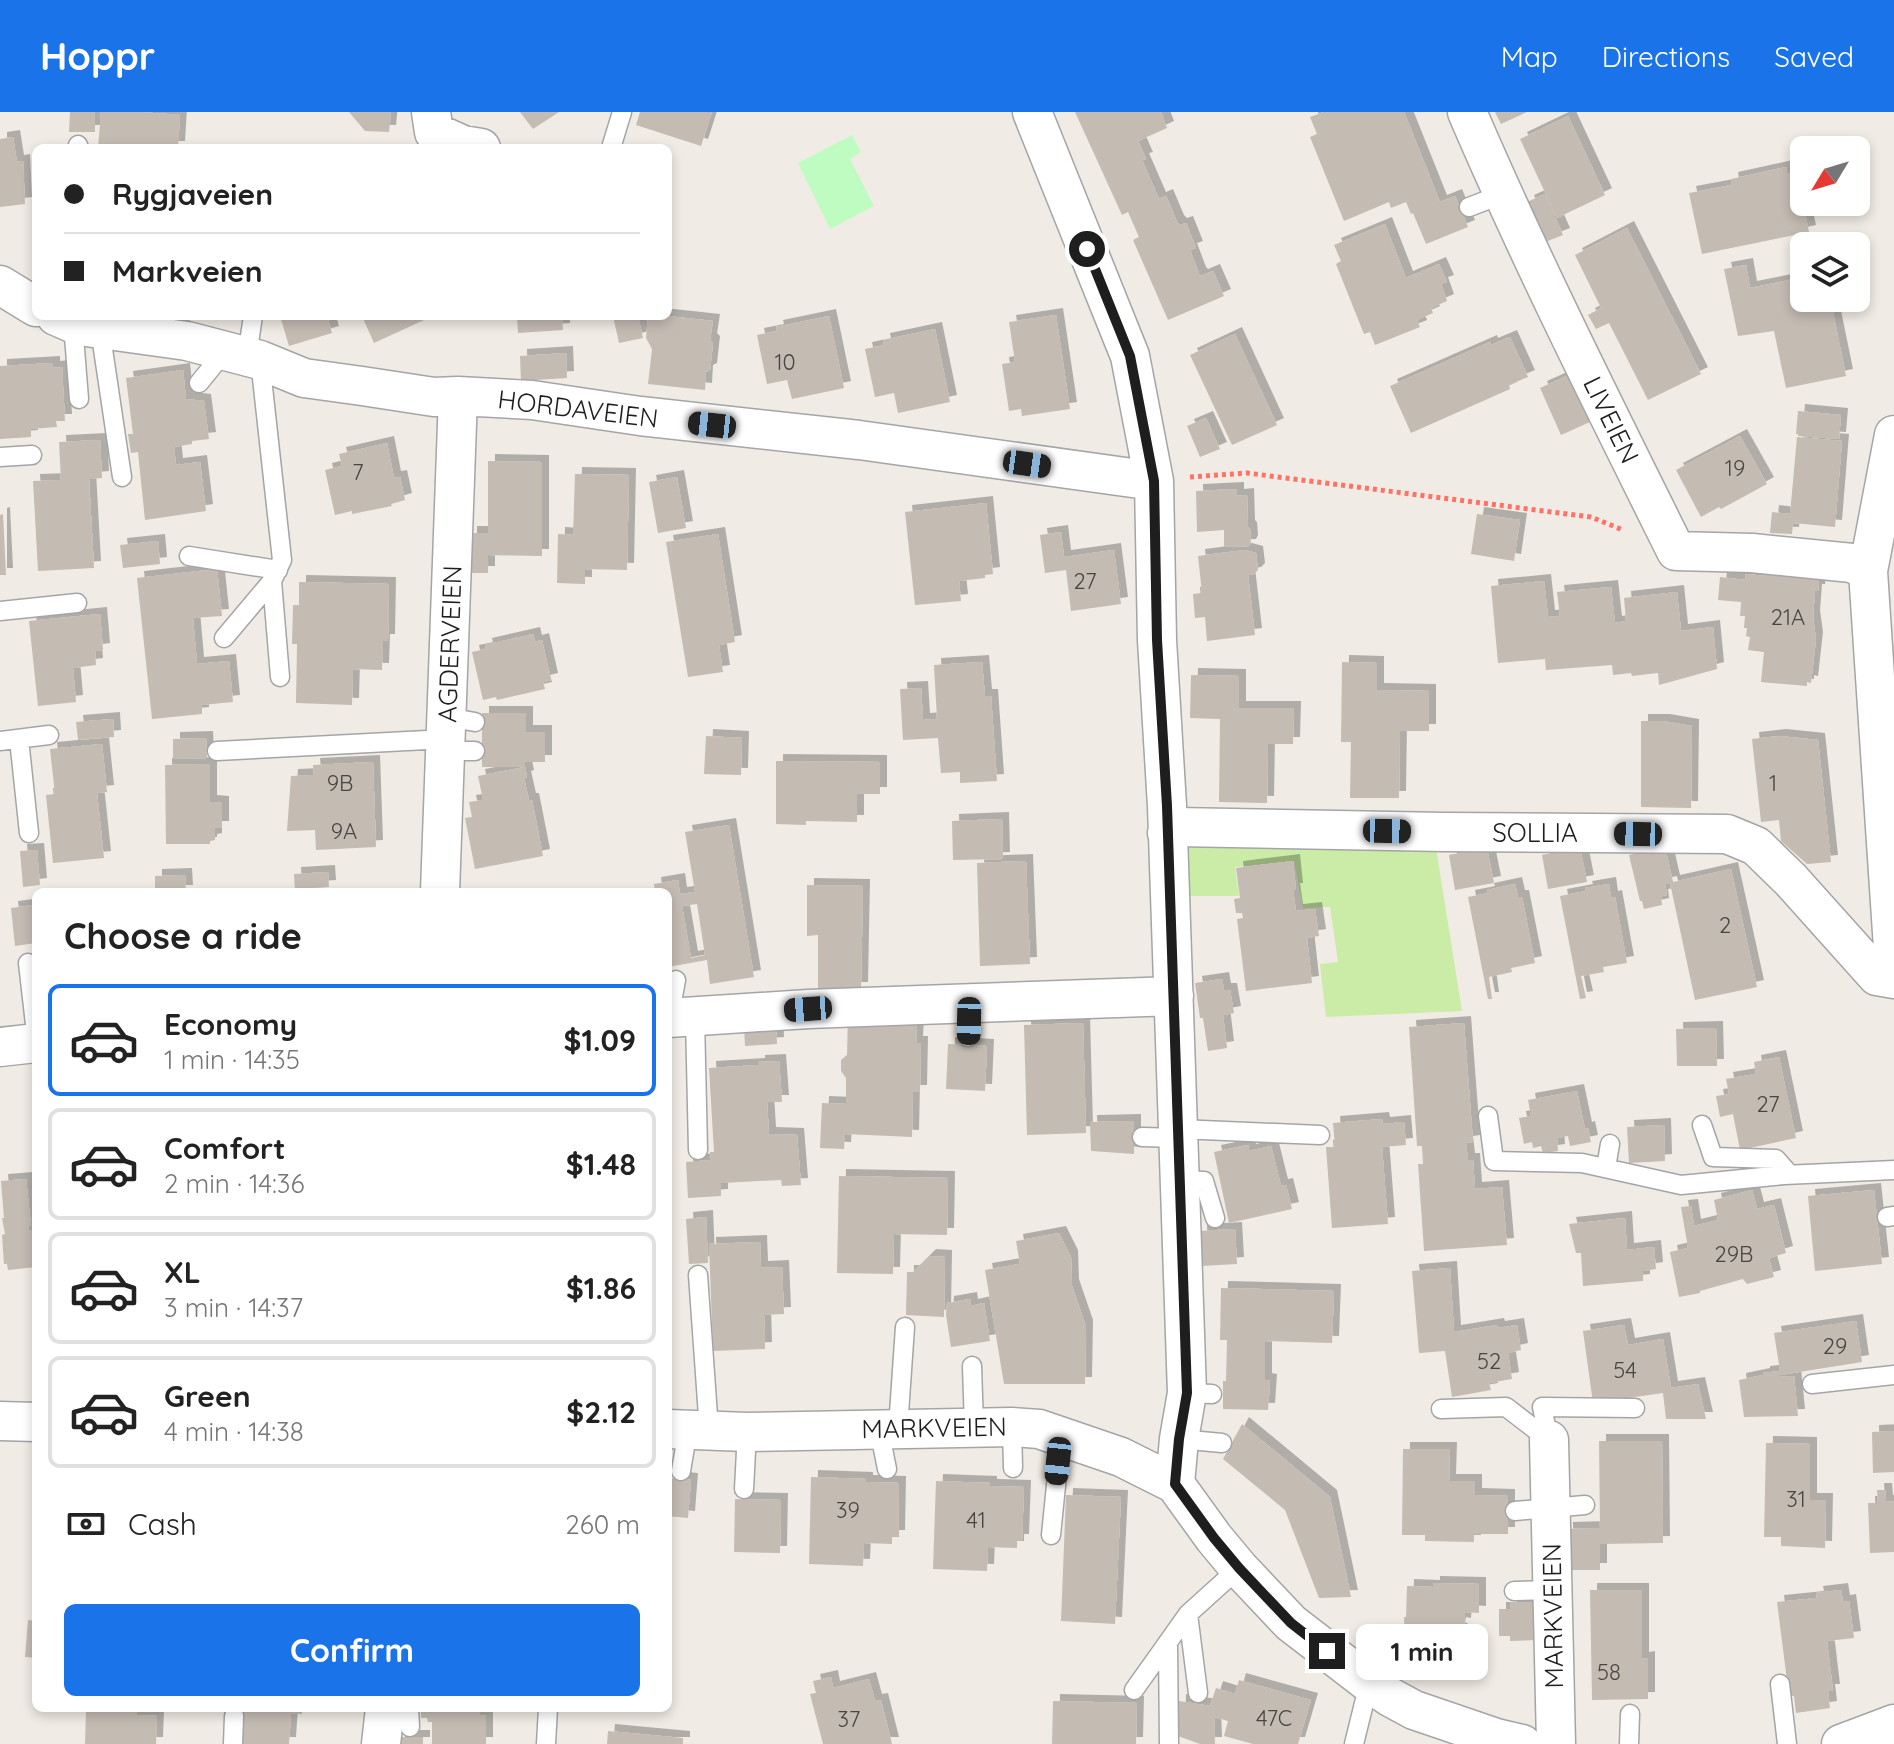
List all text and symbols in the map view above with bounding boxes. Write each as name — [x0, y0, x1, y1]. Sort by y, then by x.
text: Hoppr — [40, 32, 155, 80]
text: Map — [1501, 39, 1558, 74]
text: Directions — [1602, 39, 1730, 74]
text: Saved — [1774, 39, 1854, 74]
north arrow — [1790, 136, 1870, 216]
map controls — [1790, 136, 1870, 312]
text: Rygjaveien — [112, 175, 273, 213]
route start — [1069, 231, 1105, 267]
button: layers — [1790, 232, 1870, 312]
text: Markveien — [112, 252, 263, 290]
house number: 10 — [774, 348, 796, 376]
street label: LIVEIEN — [1576, 371, 1647, 469]
street label: HORDAVEIEN — [496, 382, 660, 435]
car — [687, 411, 737, 439]
car — [1002, 449, 1052, 479]
house number: 19 — [1725, 454, 1745, 482]
house number: 7 — [352, 458, 364, 486]
street label: AGDERVEIEN — [430, 565, 469, 723]
house number: 27 — [1073, 567, 1097, 595]
house number: 21A — [1771, 603, 1805, 631]
house number: 9B — [327, 769, 353, 797]
house number: 1 — [1769, 769, 1777, 797]
street label: SOLLIA — [1492, 816, 1578, 849]
house number: 9A — [331, 817, 357, 845]
car — [1363, 819, 1411, 843]
car — [1614, 822, 1662, 846]
house number: 2 — [1719, 911, 1731, 939]
text: Choose a ride — [64, 913, 302, 958]
car — [783, 995, 833, 1023]
car — [957, 997, 981, 1045]
icon: car — [68, 1004, 140, 1076]
text: Economy — [164, 1005, 297, 1043]
text: $1.09 — [563, 1021, 636, 1059]
text: 1 min · 14:35 — [164, 1043, 300, 1076]
house number: 27 — [1756, 1090, 1780, 1118]
icon: car — [68, 1128, 140, 1200]
text: Comfort — [164, 1129, 285, 1167]
text: $1.48 — [566, 1145, 636, 1183]
text: 2 min · 14:36 — [164, 1167, 304, 1200]
house number: 29B — [1715, 1240, 1753, 1268]
icon: car — [68, 1252, 140, 1324]
text: XL — [164, 1253, 201, 1291]
text: $1.86 — [566, 1269, 636, 1307]
text: 3 min · 14:37 — [164, 1291, 303, 1324]
house number: 29 — [1823, 1332, 1847, 1360]
house number: 52 — [1477, 1347, 1501, 1375]
house number: 54 — [1613, 1356, 1637, 1384]
icon: car — [68, 1376, 140, 1448]
text: Green — [164, 1377, 251, 1415]
text: $2.12 — [566, 1393, 636, 1431]
street label: MARKVEIEN — [861, 1410, 1007, 1445]
text: 4 min · 14:38 — [164, 1415, 304, 1448]
car — [1044, 1436, 1072, 1486]
house number: 31 — [1786, 1485, 1806, 1513]
house number: 39 — [836, 1496, 860, 1524]
icon: cash — [64, 1502, 108, 1546]
text: Cash — [128, 1505, 197, 1543]
house number: 41 — [966, 1506, 986, 1534]
text: 260 m — [565, 1508, 640, 1541]
street label: MARKVEIEN — [1535, 1543, 1570, 1689]
button: Confirm — [64, 1604, 640, 1696]
callout: 1 min — [1355, 1623, 1487, 1679]
route end — [1309, 1633, 1345, 1669]
text: 1 min — [1391, 1635, 1454, 1668]
house number: 58 — [1597, 1658, 1621, 1686]
house number: 47C — [1256, 1704, 1292, 1732]
house number: 37 — [838, 1705, 860, 1733]

